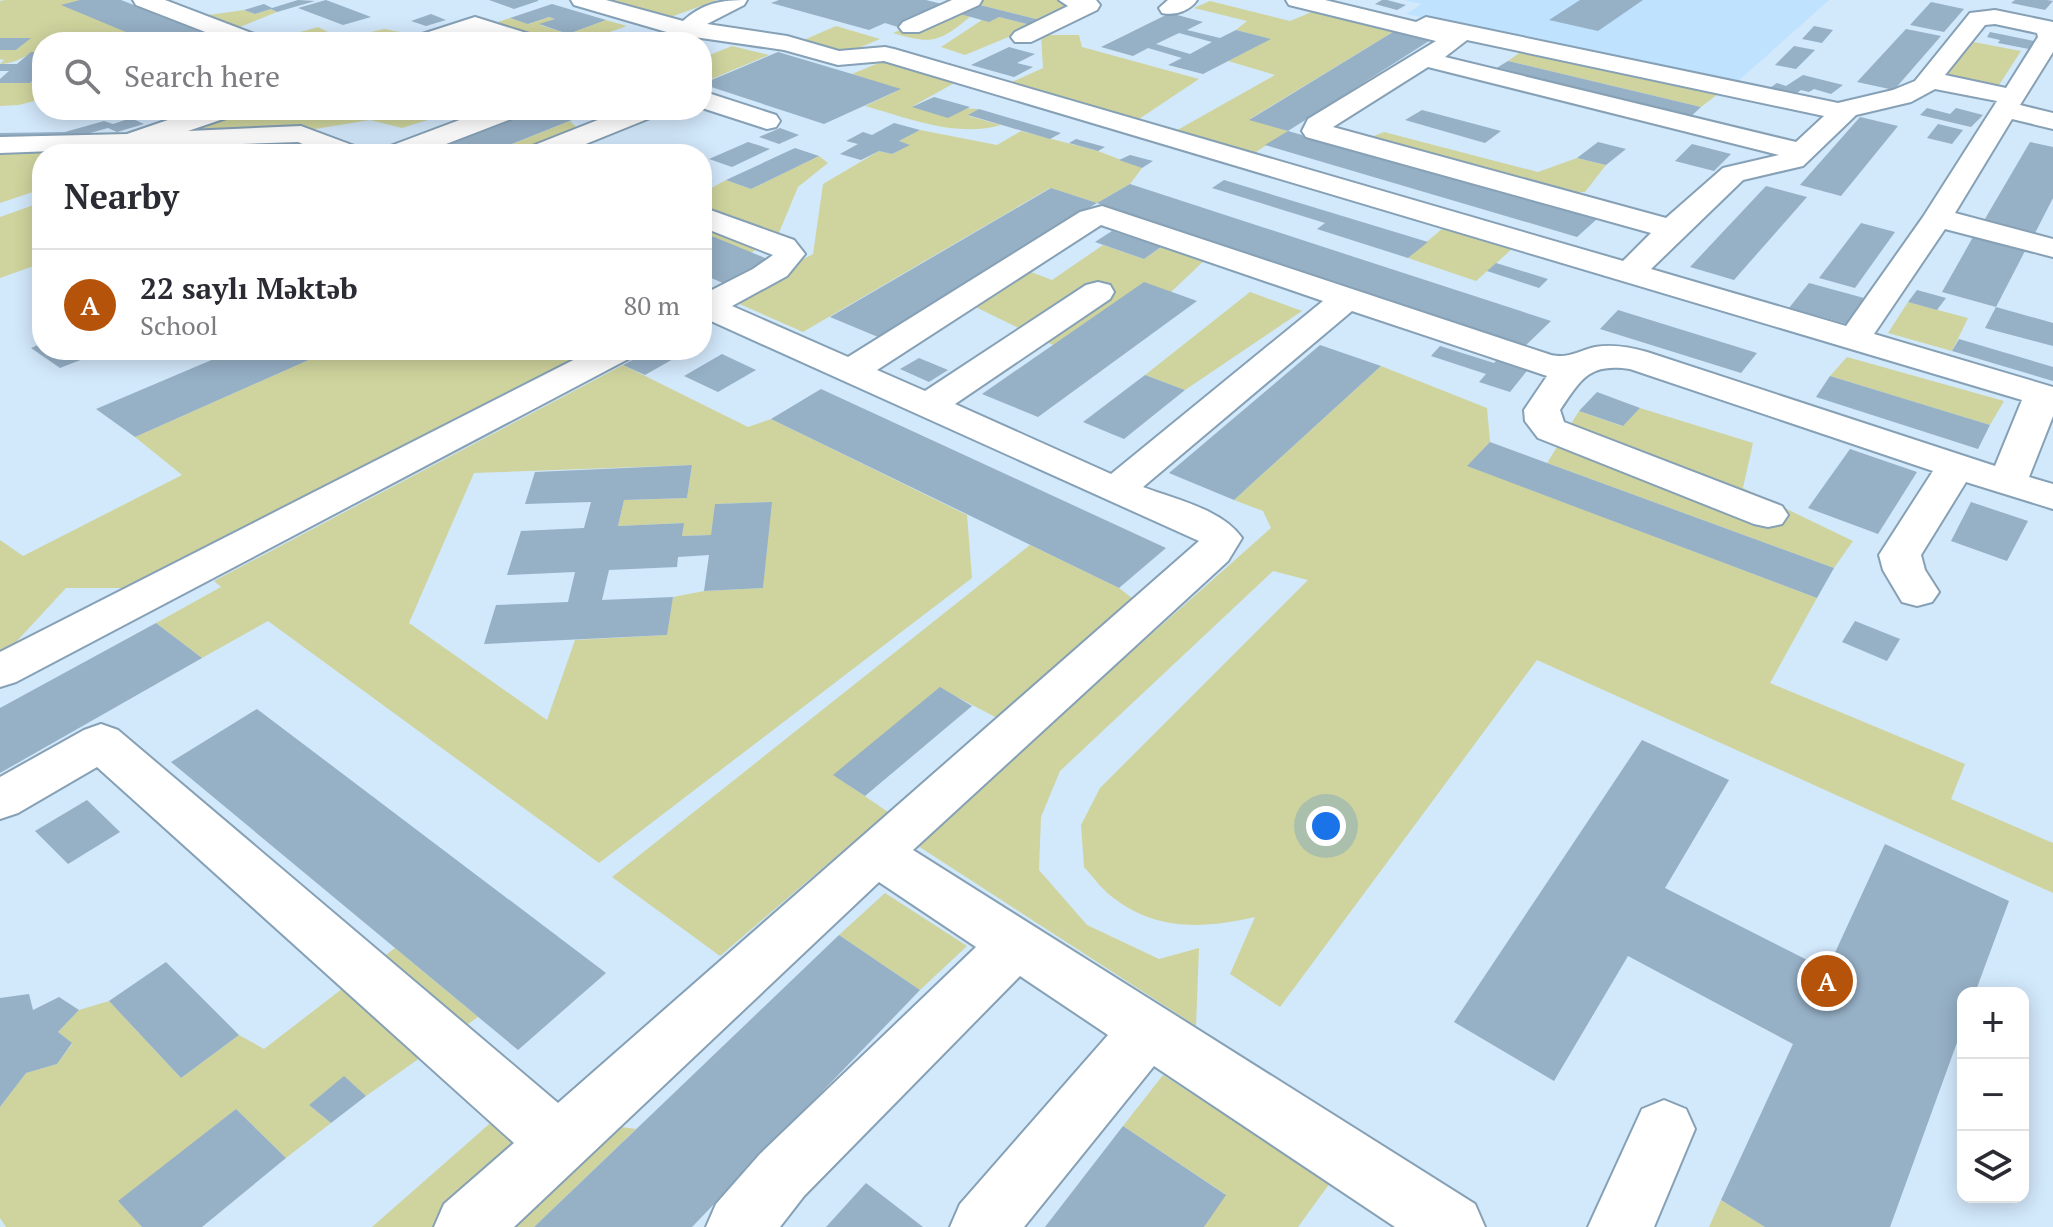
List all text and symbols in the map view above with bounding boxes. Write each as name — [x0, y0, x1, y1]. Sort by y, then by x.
search box — [32, 32, 712, 120]
icon: search — [60, 54, 104, 98]
text: Search here — [124, 56, 280, 96]
text: Nearby — [64, 174, 179, 219]
text: 22 saylı Məktəb — [140, 268, 358, 308]
text: A — [81, 288, 99, 322]
text: 80 m — [624, 288, 680, 322]
text: School — [140, 308, 218, 342]
your location — [1306, 806, 1346, 846]
pin: A — [1801, 951, 1853, 1011]
map controls — [1957, 987, 2029, 1203]
button: + — [1957, 987, 2029, 1059]
button: − — [1957, 1059, 2029, 1131]
button: layers — [1957, 1131, 2029, 1203]

